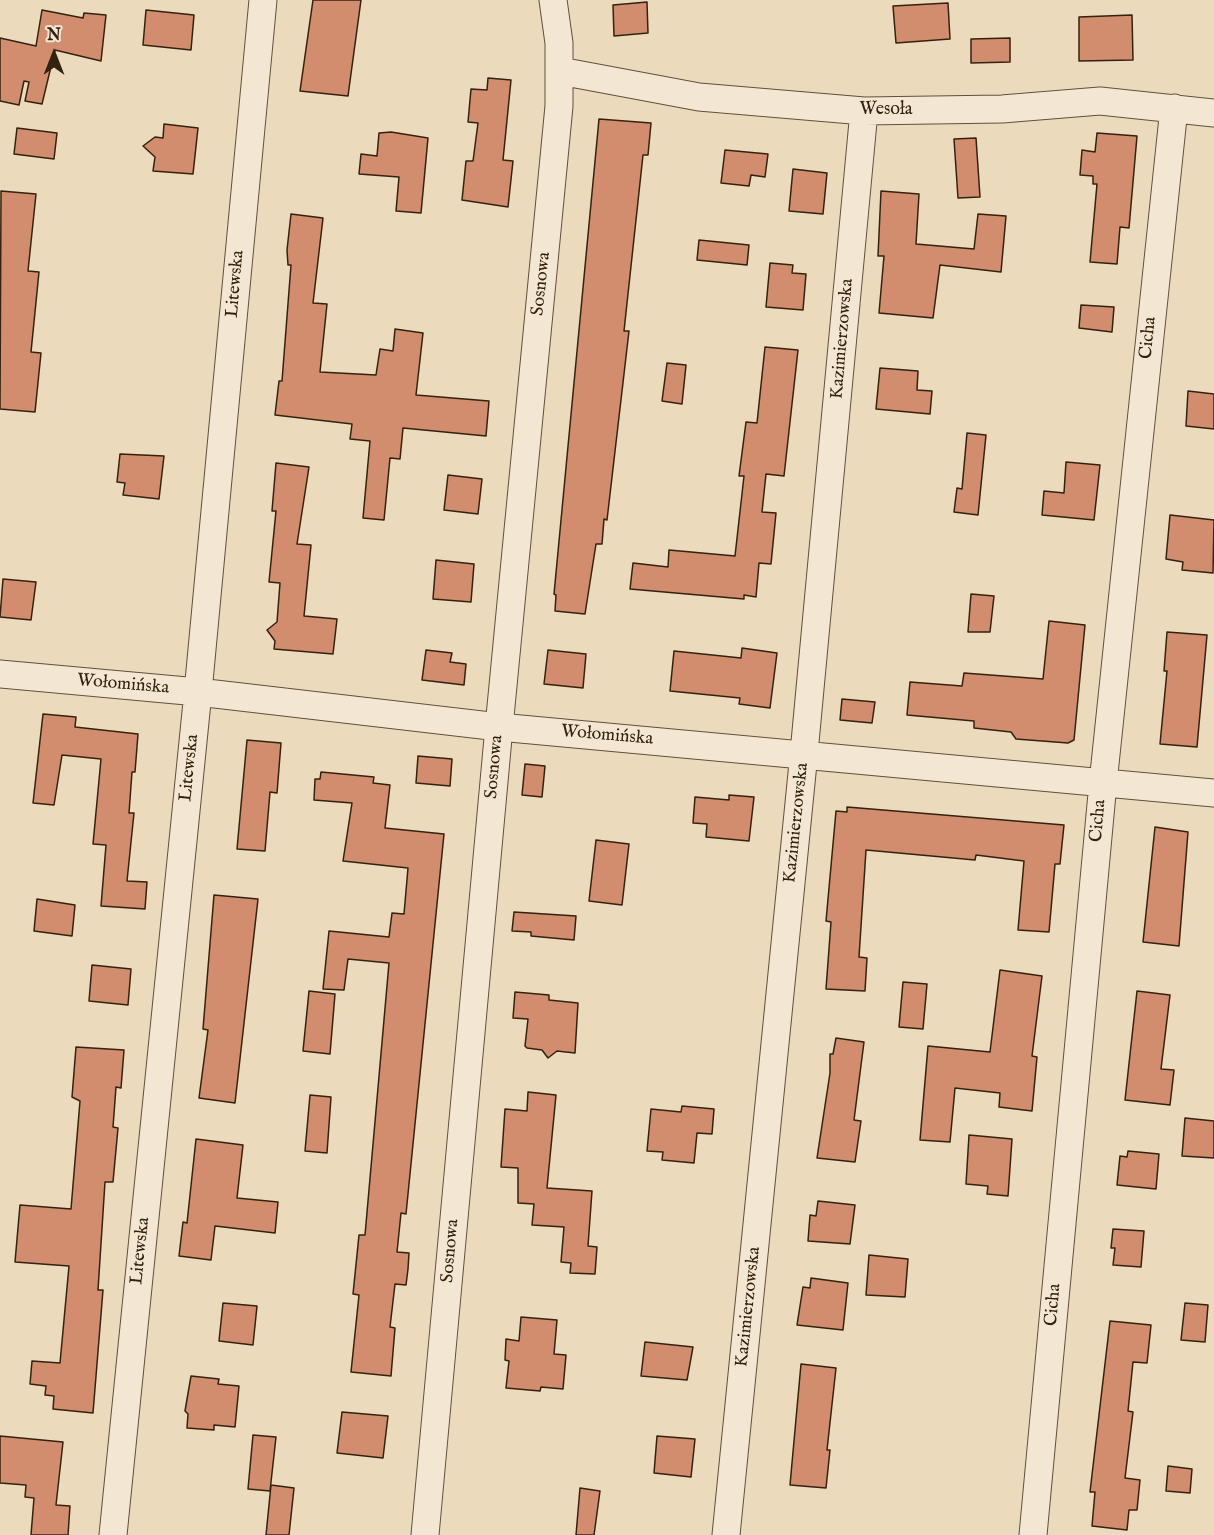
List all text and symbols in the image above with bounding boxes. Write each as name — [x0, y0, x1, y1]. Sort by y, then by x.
north arrow — [24, 24, 84, 84]
text: N — [47, 26, 61, 46]
street label: Wesoła — [859, 99, 913, 121]
street label: Litewska — [222, 249, 250, 319]
street label: Sosnowa — [528, 251, 556, 317]
street label: Kazimierzowska — [827, 278, 859, 400]
street label: Cicha — [1136, 316, 1162, 360]
street label: Wołomińska — [76, 670, 170, 700]
street label: Wołomińska — [560, 721, 654, 751]
street label: Litewska — [176, 733, 204, 803]
street label: Sosnowa — [481, 734, 509, 800]
street label: Kazimierzowska — [780, 762, 814, 884]
street label: Cicha — [1086, 799, 1112, 843]
street label: Litewska — [127, 1216, 155, 1286]
street label: Sosnowa — [437, 1218, 465, 1284]
street label: Kazimierzowska — [732, 1246, 766, 1368]
street label: Cicha — [1041, 1283, 1067, 1327]

